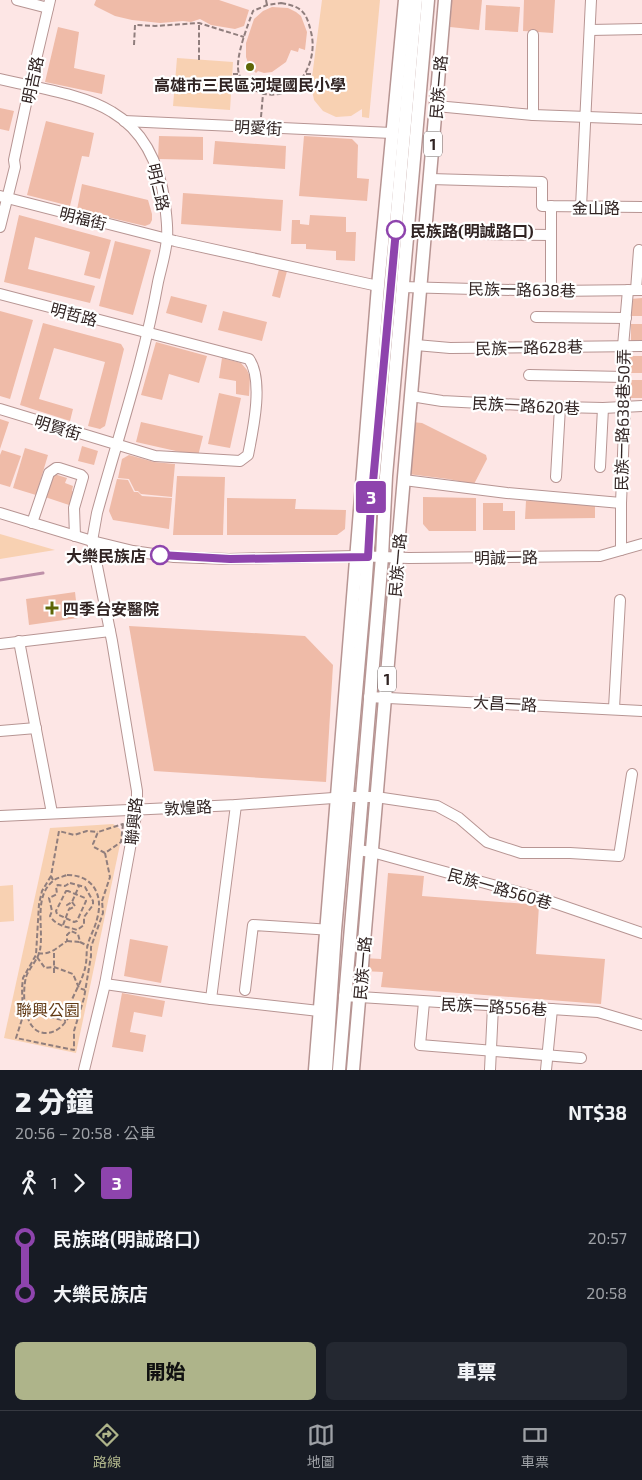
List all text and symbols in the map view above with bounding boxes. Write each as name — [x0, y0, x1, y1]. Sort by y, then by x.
street label: 民族一路 — [426, 54, 450, 120]
street label: 明吉路 — [18, 55, 46, 105]
marker: 高雄市三民區河堤國民小學 — [244, 61, 256, 73]
place label: 高雄市三民區河堤國民小學 — [154, 75, 346, 94]
street label: 明愛街 — [234, 116, 282, 138]
road number: 1 — [424, 132, 442, 156]
street label: 明仁路 — [144, 161, 174, 213]
street label: 金山路 — [572, 198, 620, 217]
street label: 明福街 — [57, 203, 109, 233]
marker: 民族路(明誠路口) — [386, 220, 406, 240]
place label: 民族路(明誠路口) — [410, 221, 534, 240]
street label: 民族一路638巷 — [468, 279, 576, 299]
street label: 明哲路 — [48, 299, 100, 329]
street label: 民族一路628巷 — [475, 337, 583, 357]
street label: 民族一路638巷50弄 — [611, 349, 633, 491]
street label: 民族一路620巷 — [472, 393, 580, 417]
street label: 明賢街 — [32, 411, 84, 443]
line badge: 3 — [355, 481, 387, 513]
text: 3 — [366, 486, 376, 508]
street label: 民族一路 — [385, 532, 409, 598]
marker: 大樂民族店 — [150, 545, 170, 565]
place label: 大樂民族店 — [66, 546, 146, 565]
street label: 明誠一路 — [474, 547, 538, 567]
place label: 四季台安醫院 — [63, 599, 159, 618]
marker: 四季台安醫院 — [45, 601, 59, 615]
road number: 1 — [378, 666, 396, 692]
street label: 大昌一路 — [473, 692, 537, 714]
street label: 聯興路 — [121, 796, 145, 846]
street label: 敦煌路 — [164, 796, 212, 818]
street label: 民族一路560巷 — [446, 864, 554, 912]
street label: 民族一路 — [350, 935, 374, 1001]
street label: 民族一路556巷 — [440, 994, 548, 1018]
park label: 聯興公園 — [16, 1000, 80, 1019]
text: 2 分鐘 — [15, 1084, 94, 1118]
text: NT$38 — [568, 1101, 627, 1124]
text: 20:56 – 20:58 · 公車 — [15, 1123, 155, 1142]
icon: walk — [15, 1169, 43, 1197]
icon: forward — [65, 1169, 93, 1197]
text: 3 — [111, 1172, 122, 1194]
text: 1 — [51, 1173, 57, 1192]
text: 民族路(明誠路口) — [53, 1227, 200, 1250]
text: 20:57 — [588, 1228, 627, 1247]
text: 大樂民族店 — [53, 1282, 148, 1305]
text: 20:58 — [586, 1283, 627, 1302]
button: 開始 — [15, 1342, 316, 1400]
button: 車票 — [326, 1342, 627, 1400]
tab: 路線 — [93, 1421, 121, 1471]
tab: 地圖 — [307, 1421, 335, 1471]
tab: 車票 — [521, 1421, 549, 1471]

